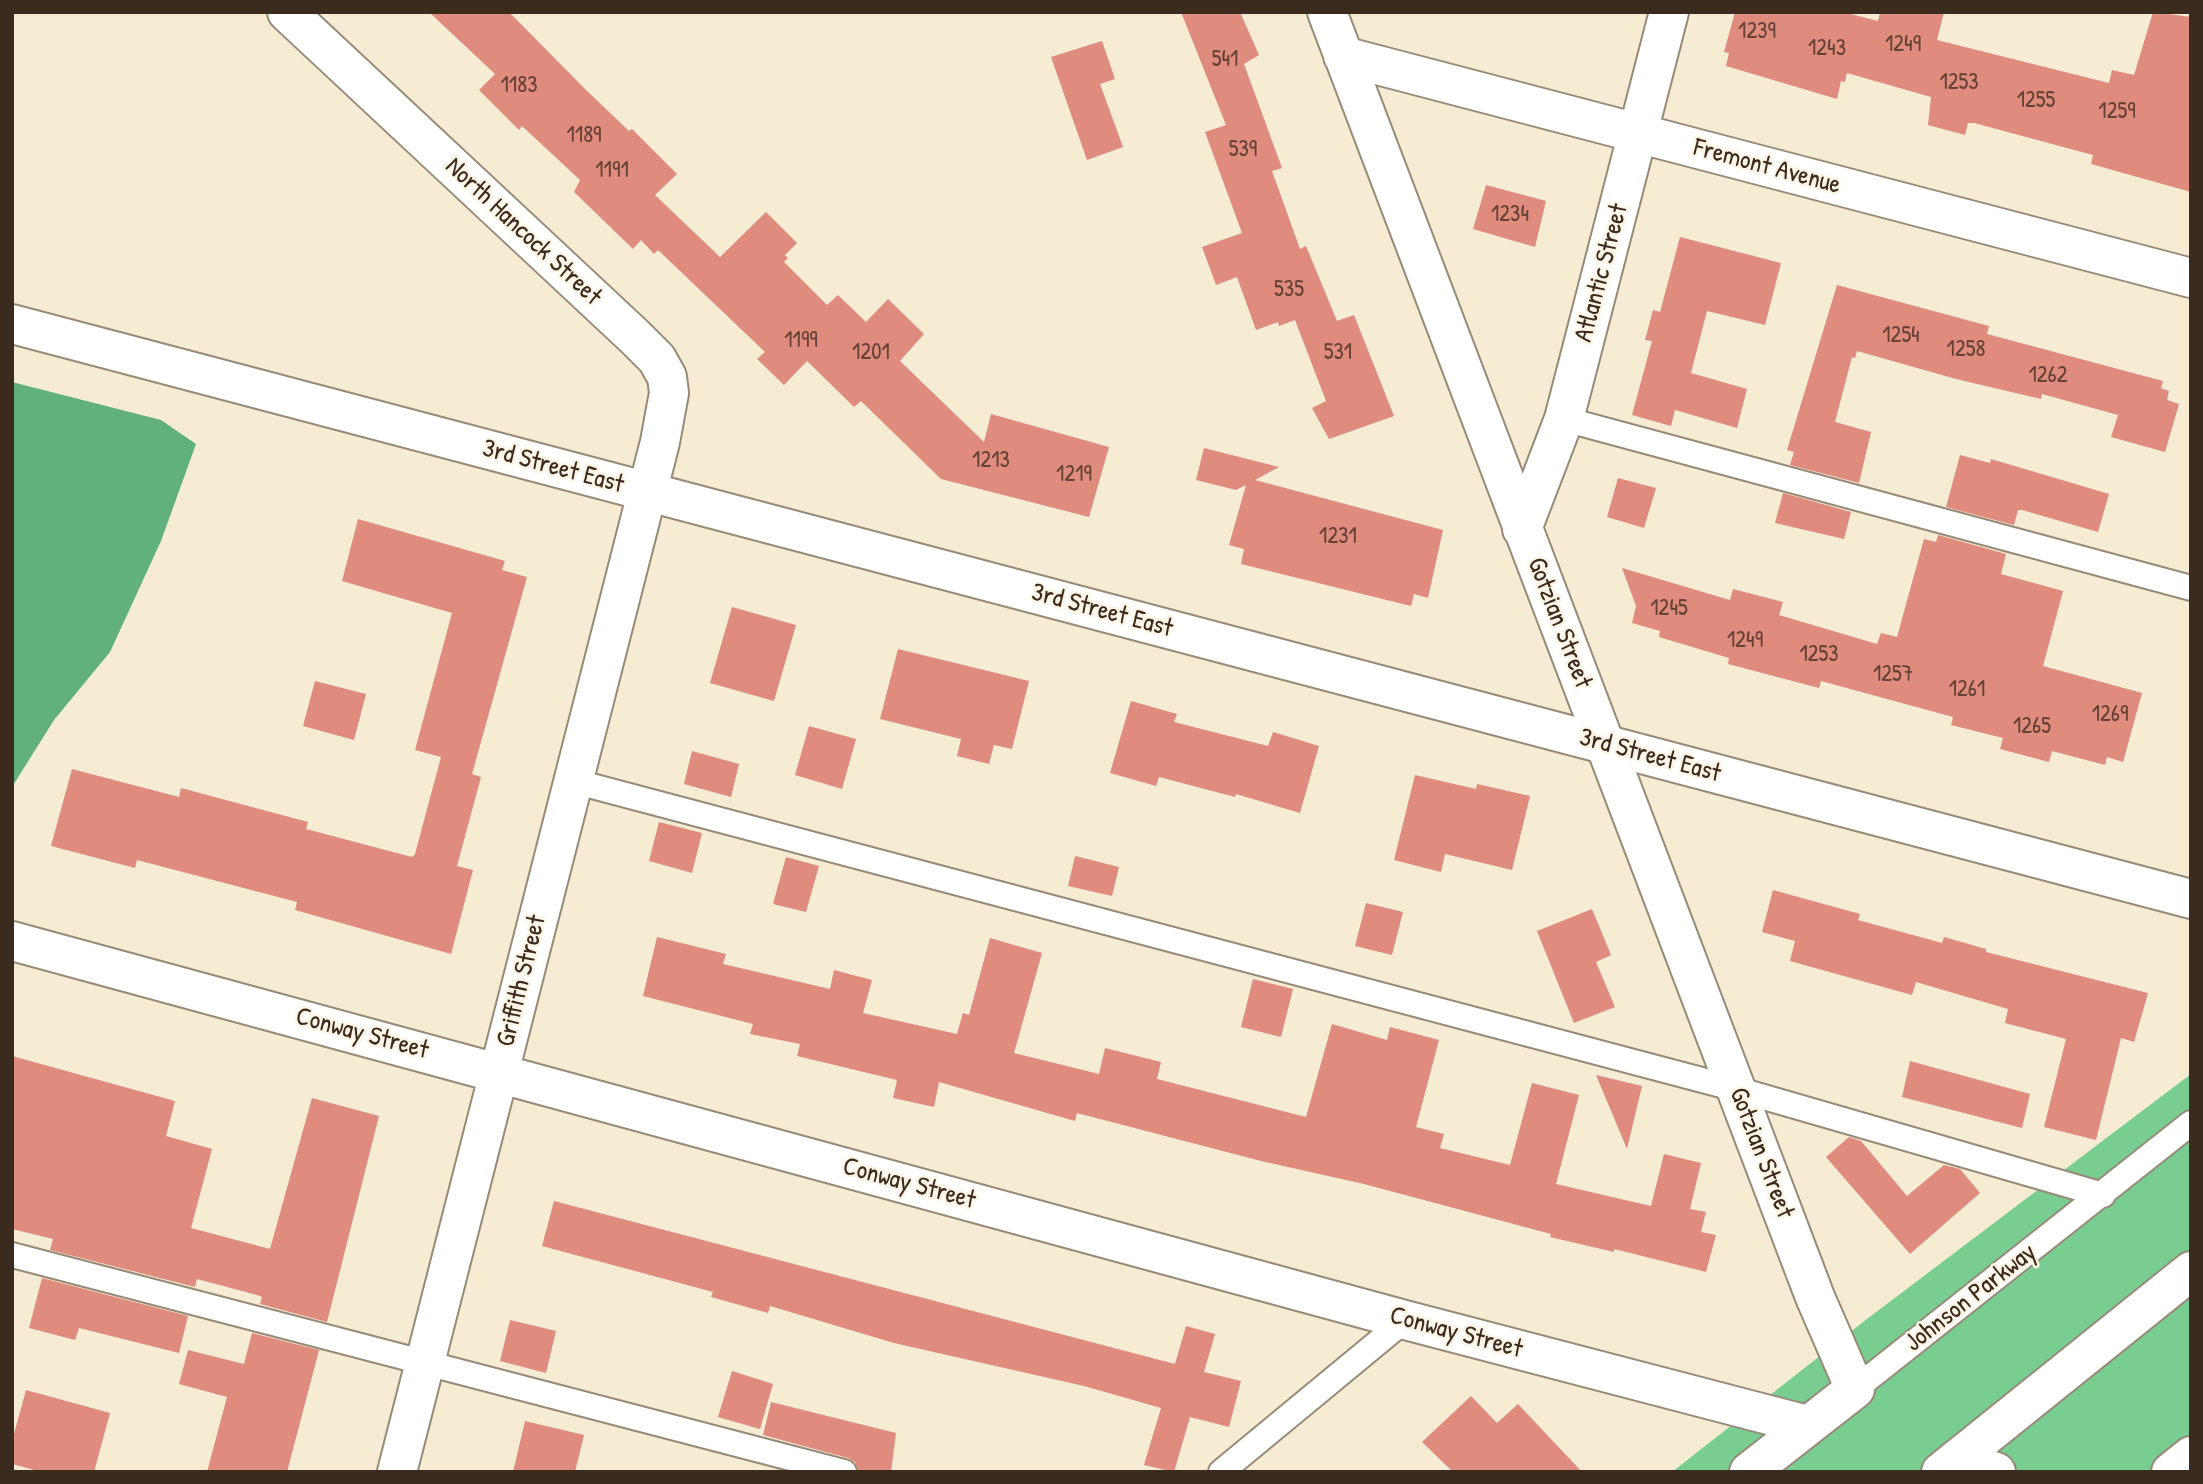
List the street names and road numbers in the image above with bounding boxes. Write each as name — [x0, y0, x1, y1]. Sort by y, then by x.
street label: Fremont Avenue — [1690, 132, 1844, 202]
street label: North Hancock Street — [438, 152, 608, 312]
street label: Atlantic Street — [1569, 200, 1635, 346]
street label: 3rd Street East — [479, 433, 627, 501]
street label: Gotzian Street — [1520, 553, 1598, 693]
street label: 3rd Street East — [1028, 577, 1176, 645]
street label: 3rd Street East — [1576, 722, 1724, 790]
street label: Griffith Street — [491, 912, 553, 1050]
street label: Conway Street — [292, 1001, 432, 1067]
street label: Gotzian Street — [1722, 1083, 1800, 1223]
street label: Conway Street — [839, 1151, 979, 1217]
street label: Johnson Parkway — [1899, 1237, 2043, 1359]
street label: Conway Street — [1386, 1300, 1526, 1366]

